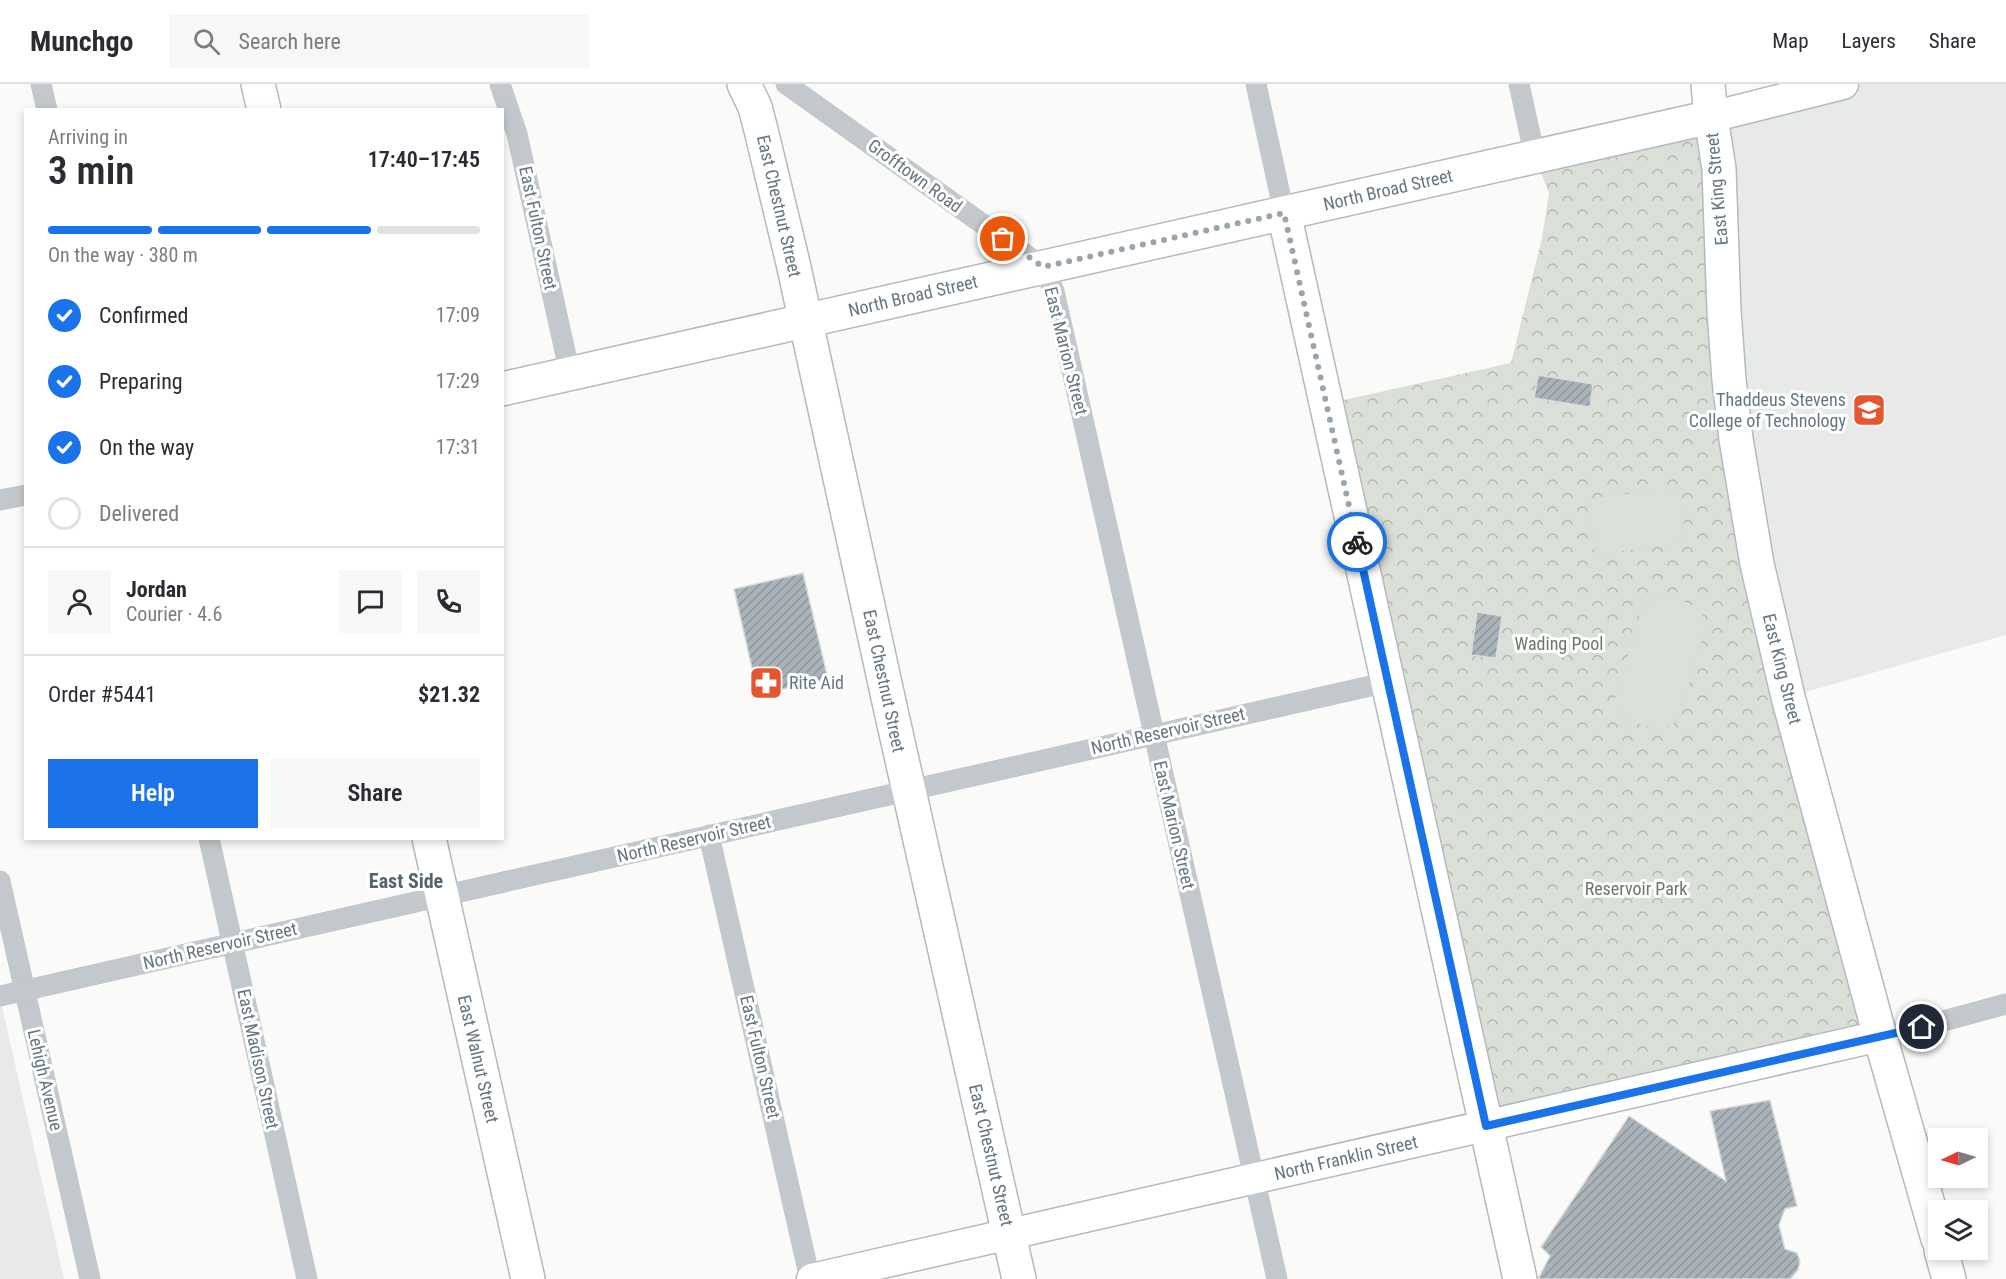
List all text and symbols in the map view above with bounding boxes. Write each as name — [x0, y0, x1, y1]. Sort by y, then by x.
search box — [169, 14, 589, 68]
text: Munchgo — [30, 25, 133, 58]
icon: search — [190, 25, 223, 58]
text: Search here — [238, 29, 341, 54]
text: Map — [1772, 29, 1809, 53]
text: Layers — [1842, 29, 1896, 53]
text: Share — [1929, 29, 1976, 53]
text: Arriving in — [48, 125, 128, 149]
street label: East King Street — [1701, 132, 1732, 246]
street label: East Chestnut Street — [753, 133, 806, 279]
street label: Grofftown Road — [864, 134, 966, 217]
text: 17:40–17:45 — [368, 147, 480, 172]
text: 3 min — [48, 148, 134, 194]
street label: East Fulton Street — [515, 164, 562, 292]
street label: North Broad Street — [1321, 164, 1455, 215]
pin — [977, 213, 1028, 264]
icon: bag — [986, 222, 1019, 255]
text: On the way · 380 m — [48, 243, 198, 267]
street label: North Broad Street — [846, 270, 980, 321]
street label: East Marion Street — [1040, 285, 1093, 417]
icon: check — [48, 299, 81, 332]
text: Confirmed — [99, 303, 188, 328]
text: 17:09 — [436, 303, 480, 327]
icon: check — [48, 365, 81, 398]
text: Preparing — [99, 369, 183, 394]
text: 17:29 — [436, 369, 480, 393]
place label: Thaddeus Stevens College of Technology — [1689, 389, 1846, 431]
school or university icon: Thaddeus Stevens College of Technology — [1851, 392, 1887, 428]
icon: check — [48, 431, 81, 464]
text: On the way — [99, 435, 194, 460]
text: 17:31 — [436, 435, 480, 459]
text: Delivered — [99, 501, 179, 526]
courier — [1327, 512, 1387, 572]
icon: bike — [1341, 526, 1374, 559]
button: person — [48, 570, 111, 633]
button: chat — [339, 570, 402, 633]
button: phone — [417, 570, 480, 633]
text: Jordan — [126, 577, 187, 602]
text: Courier · 4.6 — [126, 602, 222, 626]
street label: East Chestnut Street — [859, 608, 910, 754]
street label: East King Street — [1759, 611, 1806, 726]
park label: Wading Pool — [1515, 633, 1603, 654]
pharmacy icon: Rite Aid — [748, 665, 784, 701]
place label: Rite Aid — [789, 672, 844, 693]
text: Order #5441 — [48, 682, 156, 707]
text: $21.32 — [418, 682, 480, 707]
street label: North Reservoir Street — [1089, 703, 1247, 758]
button: Help — [48, 759, 258, 828]
button: Share — [270, 759, 480, 828]
street label: East Marion Street — [1150, 759, 1199, 891]
street label: North Reservoir Street — [615, 811, 773, 866]
district label: East Side — [369, 869, 443, 893]
park label: Reservoir Park — [1585, 878, 1687, 899]
street label: North Reservoir Street — [141, 918, 299, 973]
street label: East Madison Street — [233, 987, 284, 1131]
street label: East Walnut Street — [454, 993, 503, 1125]
street label: East Fulton Street — [736, 993, 785, 1121]
pin — [1896, 1001, 1947, 1052]
icon: home — [1905, 1010, 1938, 1043]
street label: Lehigh Avenue — [24, 1027, 67, 1133]
street label: East Chestnut Street — [965, 1082, 1018, 1228]
north arrow — [1928, 1128, 1988, 1188]
map controls — [1928, 1128, 1988, 1260]
street label: North Franklin Street — [1272, 1131, 1420, 1184]
button: layers — [1928, 1200, 1988, 1260]

